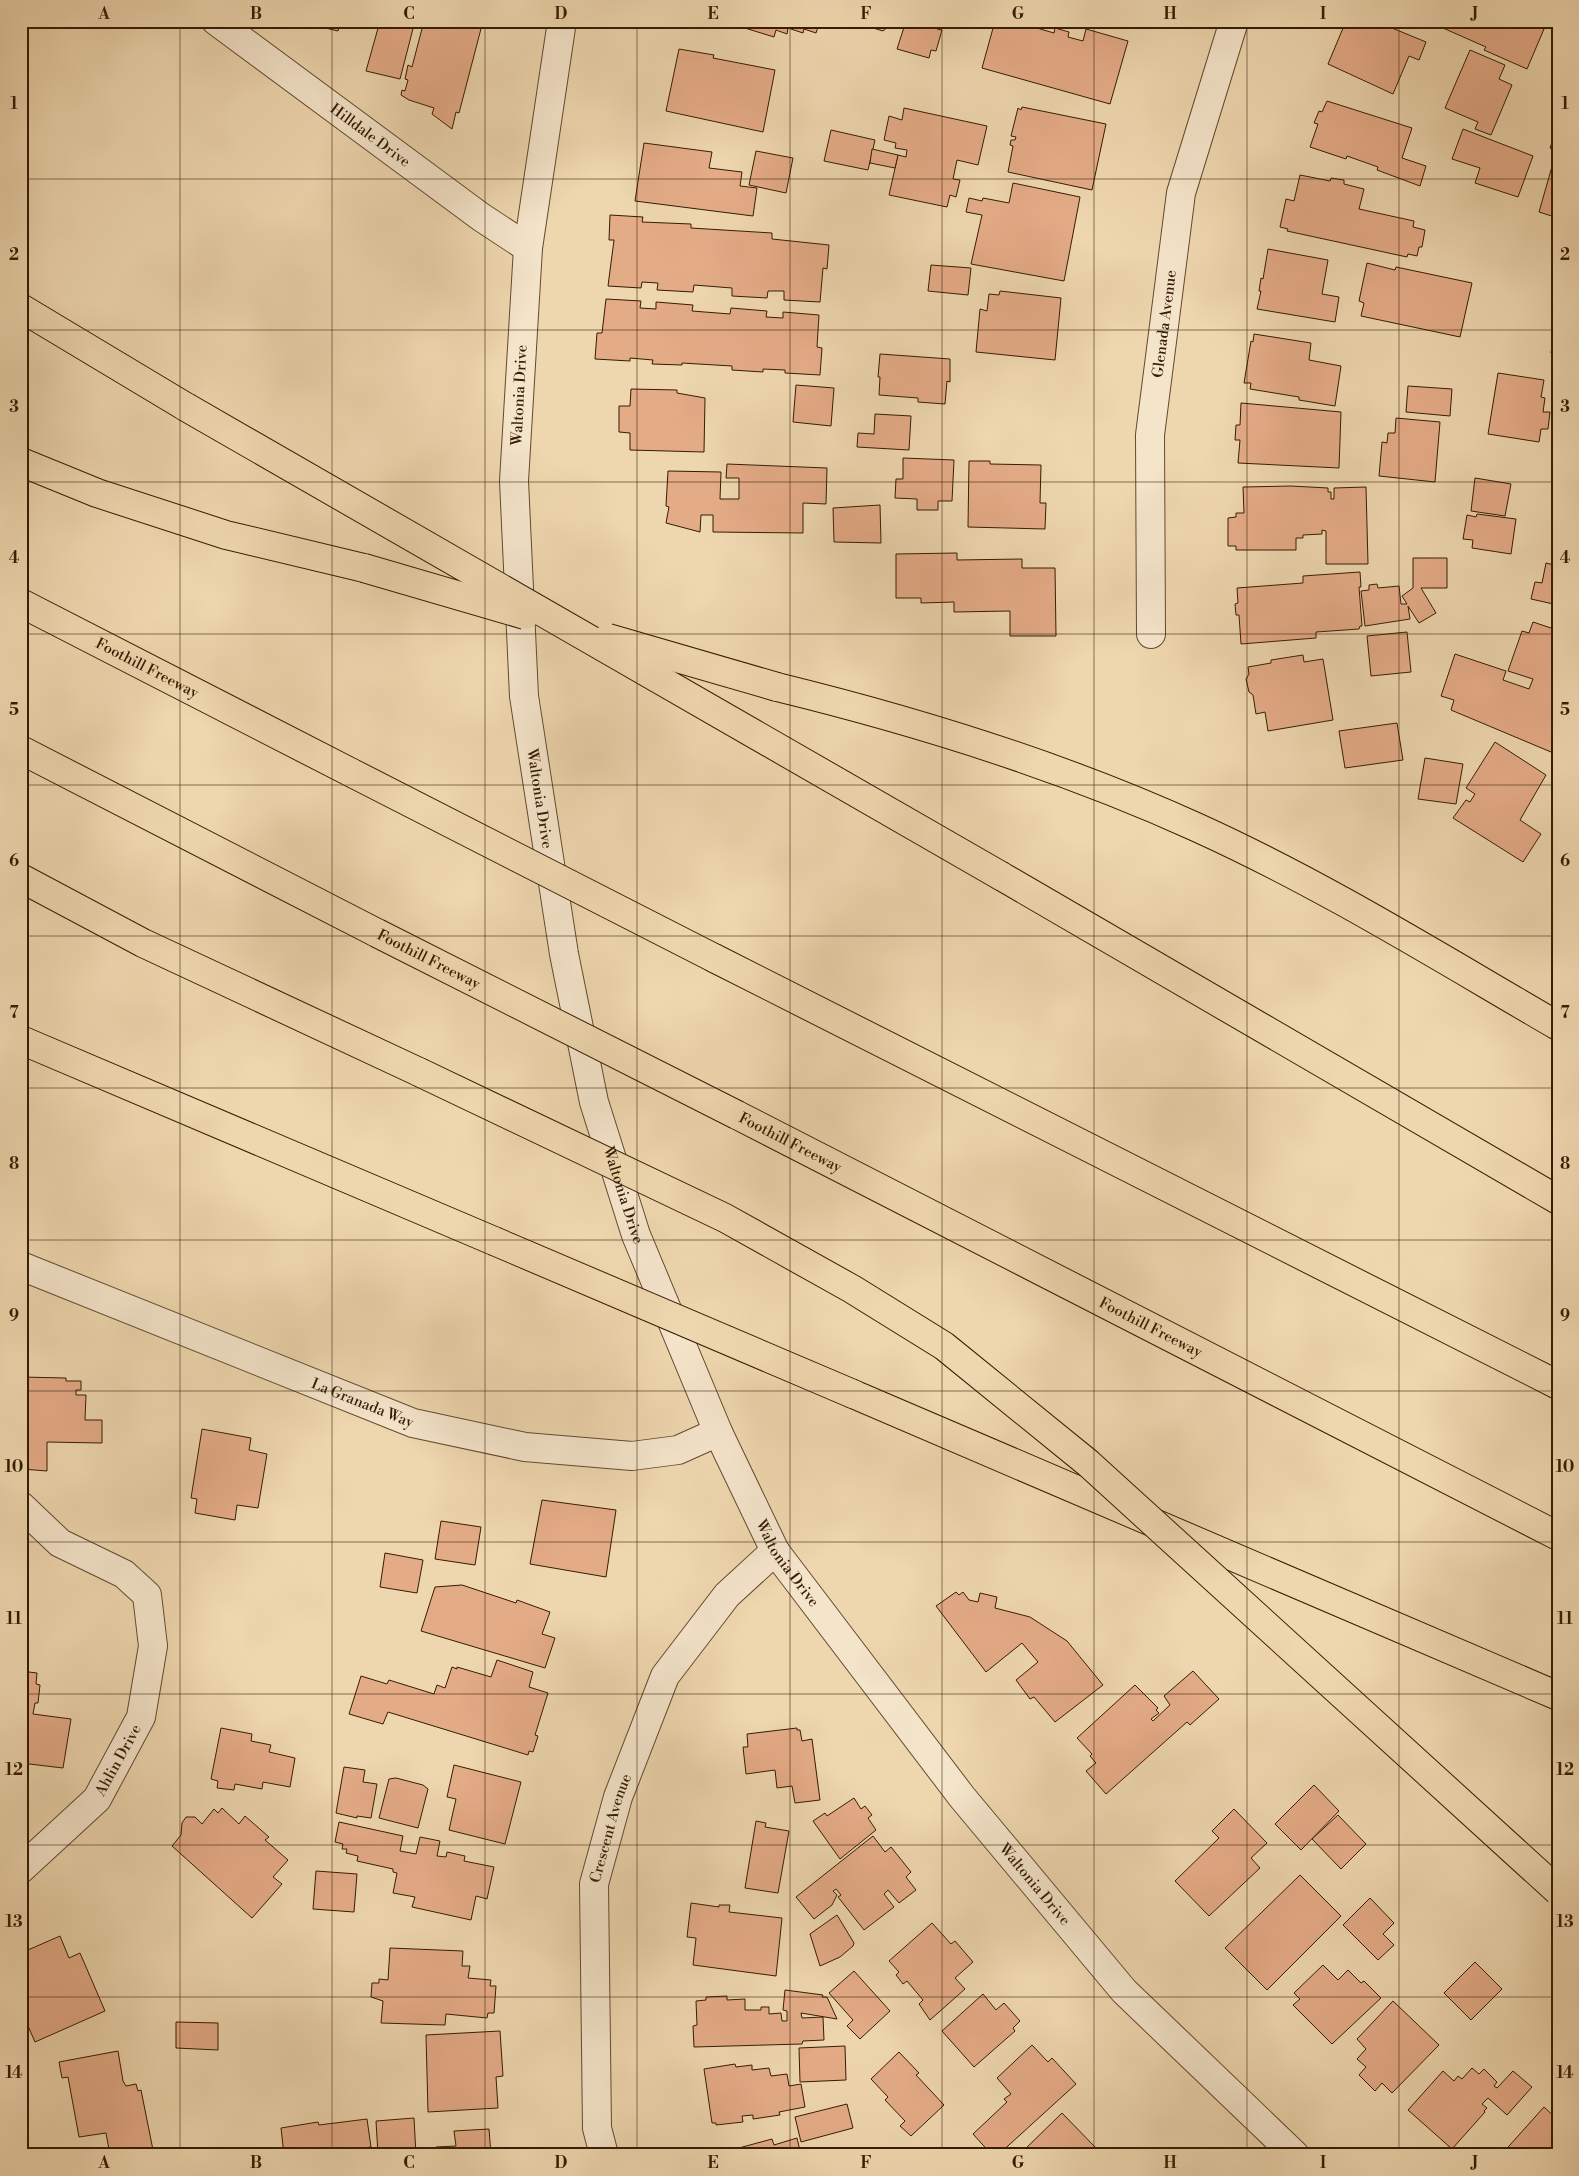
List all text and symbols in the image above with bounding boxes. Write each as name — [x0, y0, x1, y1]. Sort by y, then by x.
text: A — [97, 4, 110, 24]
text: B — [250, 4, 262, 24]
text: C — [403, 4, 415, 24]
text: D — [555, 4, 568, 24]
text: E — [707, 4, 719, 24]
text: F — [860, 4, 872, 24]
text: G — [1012, 4, 1025, 24]
text: H — [1163, 4, 1177, 24]
text: I — [1320, 4, 1326, 24]
text: J — [1470, 4, 1478, 24]
text: 1 — [10, 94, 18, 114]
text: 1 — [1561, 94, 1569, 114]
street label: Hilldale Drive — [326, 100, 414, 172]
text: 2 — [9, 245, 19, 265]
text: 2 — [1560, 245, 1570, 265]
street label: Glenada Avenue — [1148, 269, 1181, 379]
street label: Waltonia Drive — [507, 344, 532, 447]
text: 3 — [9, 397, 19, 417]
text: 3 — [1560, 397, 1570, 417]
text: 4 — [9, 548, 20, 568]
text: 4 — [1560, 548, 1571, 568]
street label: Foothill Freeway — [92, 634, 202, 703]
text: 5 — [9, 700, 19, 720]
text: 5 — [1560, 700, 1570, 720]
street label: Waltonia Drive — [522, 746, 557, 850]
text: 6 — [9, 851, 19, 871]
text: 6 — [1560, 851, 1570, 871]
street label: Foothill Freeway — [374, 926, 484, 994]
text: 7 — [9, 1003, 19, 1023]
text: 7 — [1560, 1003, 1570, 1023]
street label: Foothill Freeway — [735, 1108, 846, 1177]
street label: Waltonia Drive — [598, 1143, 648, 1247]
text: 8 — [9, 1154, 19, 1174]
text: 8 — [1560, 1154, 1570, 1174]
street label: Foothill Freeway — [1096, 1293, 1206, 1362]
text: 9 — [9, 1306, 19, 1326]
text: 9 — [1560, 1306, 1570, 1326]
street label: La Granada Way — [308, 1374, 417, 1433]
text: 10 — [5, 1457, 23, 1477]
text: 10 — [1556, 1457, 1574, 1477]
street label: Waltonia Drive — [751, 1516, 823, 1611]
text: 11 — [6, 1609, 22, 1629]
text: 11 — [1557, 1609, 1573, 1629]
street label: Ahlin Drive — [91, 1721, 146, 1800]
text: 12 — [5, 1760, 23, 1780]
text: 12 — [1556, 1760, 1574, 1780]
street label: Crescent Avenue — [586, 1771, 636, 1885]
street label: Waltonia Drive — [994, 1839, 1074, 1930]
text: 13 — [5, 1912, 23, 1932]
text: 13 — [1556, 1912, 1574, 1932]
text: 14 — [5, 2063, 23, 2083]
text: 14 — [1556, 2063, 1574, 2083]
text: A — [97, 2153, 110, 2173]
text: B — [250, 2153, 262, 2173]
text: C — [403, 2153, 415, 2173]
text: D — [555, 2153, 568, 2173]
text: E — [707, 2153, 719, 2173]
text: F — [860, 2153, 872, 2173]
text: G — [1012, 2153, 1025, 2173]
text: H — [1163, 2153, 1177, 2173]
text: I — [1320, 2153, 1326, 2173]
text: J — [1470, 2153, 1478, 2173]

